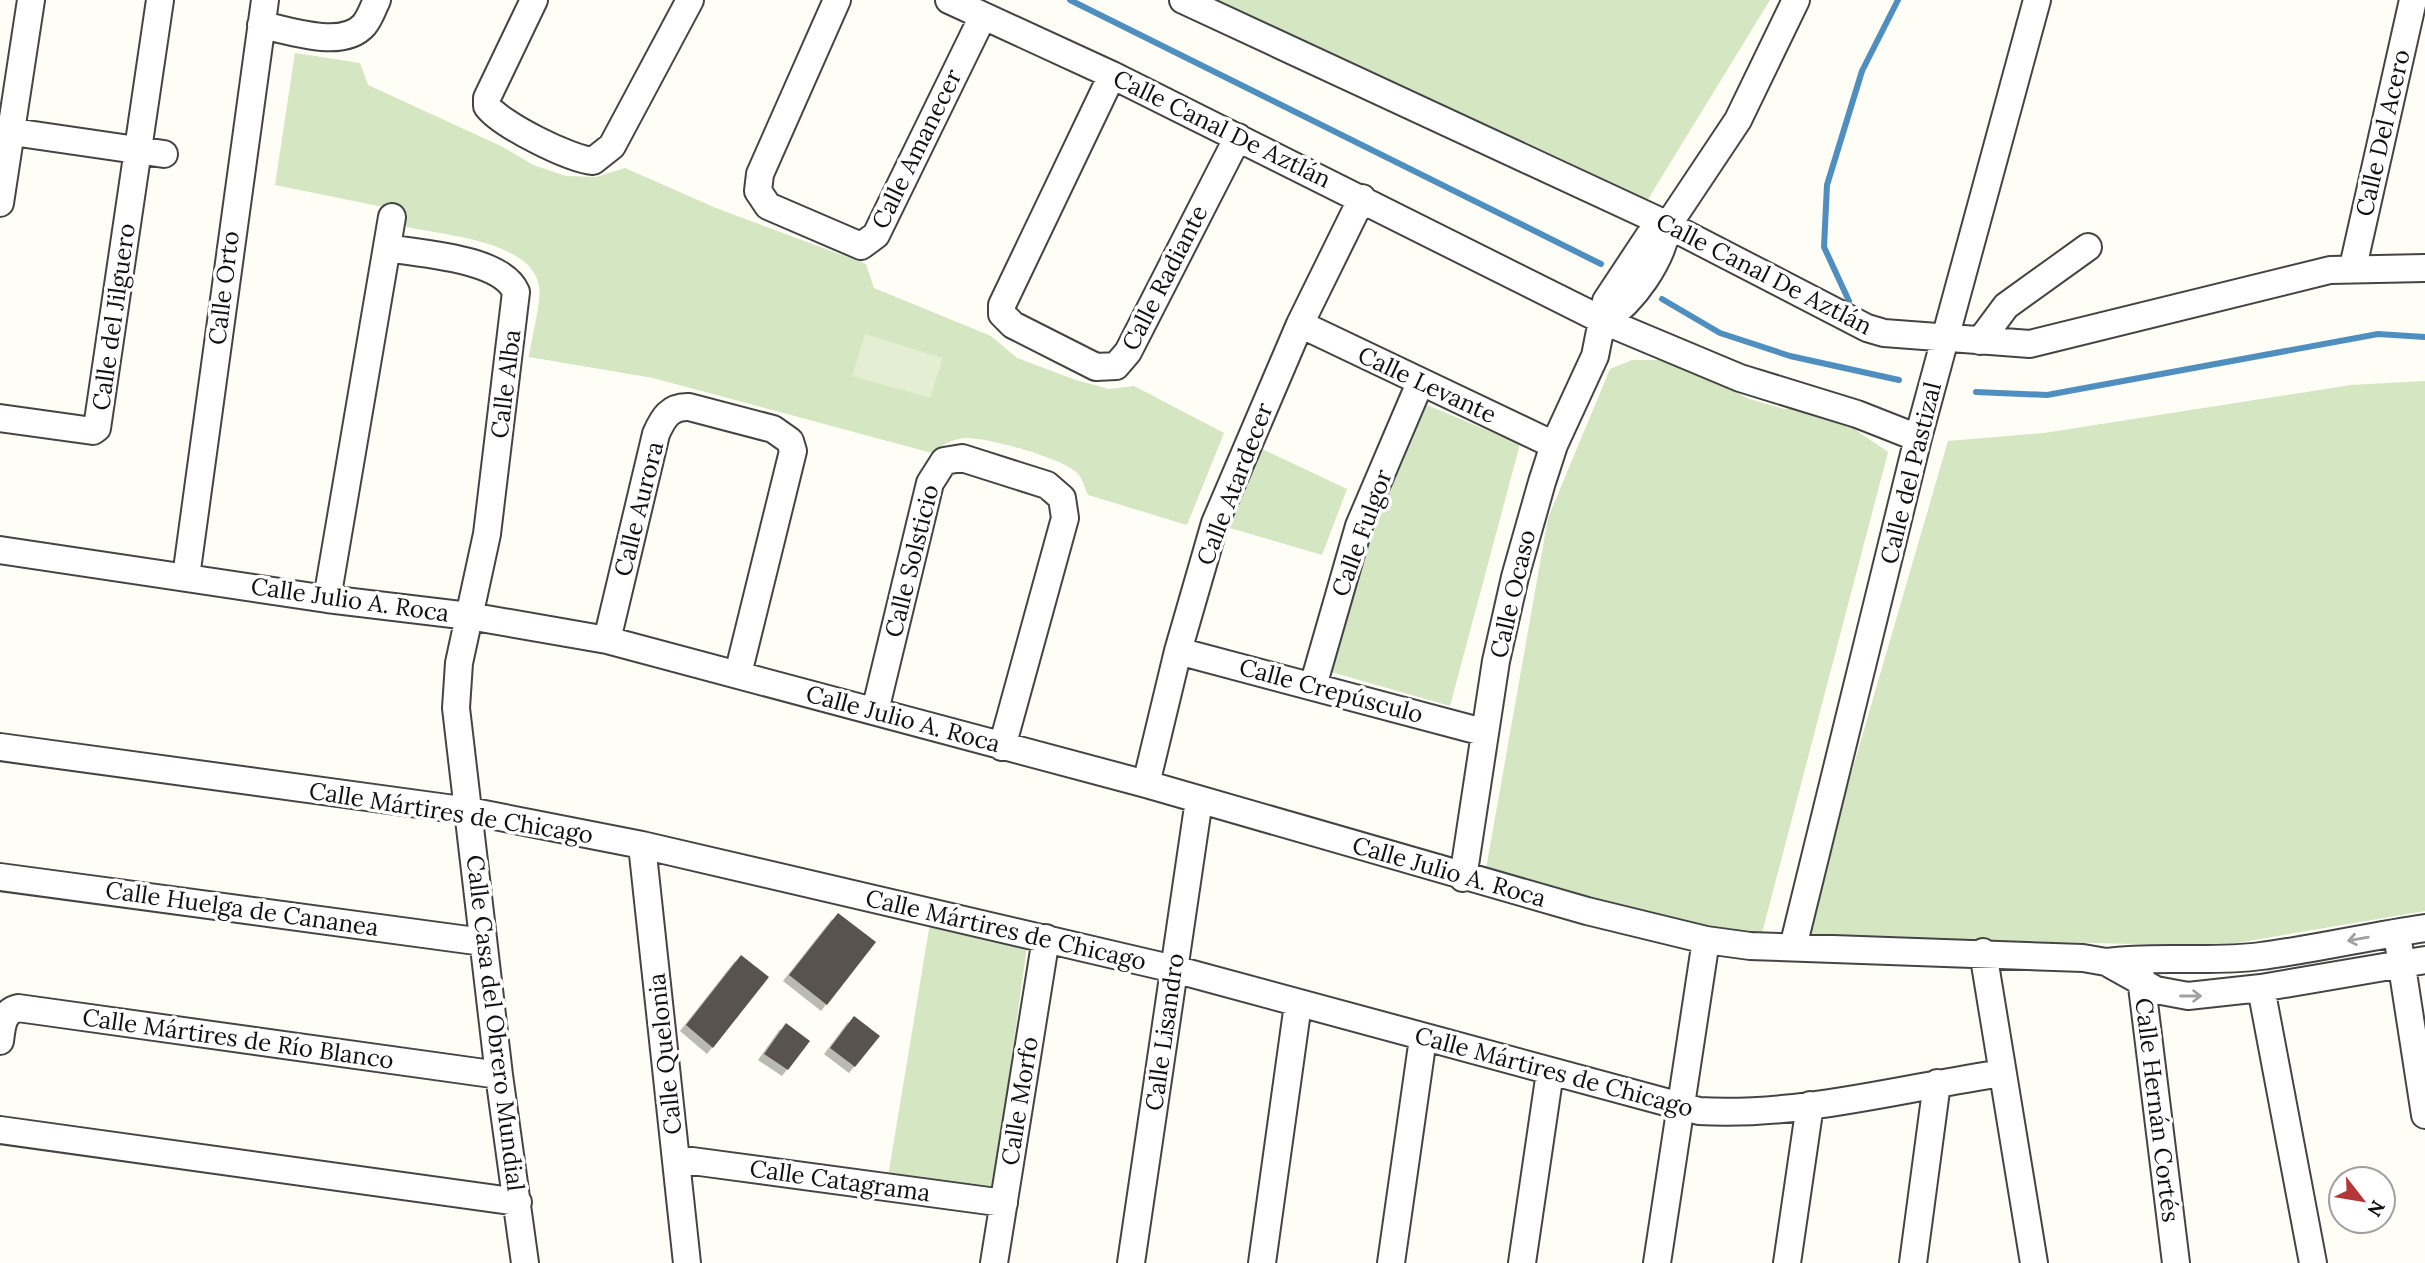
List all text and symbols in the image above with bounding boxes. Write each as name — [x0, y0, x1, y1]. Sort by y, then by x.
street label: Calle Del Acero — [2348, 46, 2417, 219]
street label: Calle Canal De Aztlán — [1108, 62, 1336, 195]
street label: Calle Amanecer — [865, 63, 969, 234]
street label: Calle Radiante — [1115, 200, 1214, 356]
street label: Calle Canal De Aztlán — [1651, 206, 1877, 341]
street label: Calle del Jilguero — [85, 221, 142, 413]
street label: Calle Orto — [201, 229, 246, 347]
street label: Calle Alba — [483, 328, 528, 440]
street label: Calle Levante — [1353, 339, 1501, 430]
street label: Calle del Pastizal — [1873, 378, 1948, 567]
street label: Calle Atardecer — [1189, 398, 1280, 569]
street label: Calle Aurora — [607, 438, 670, 579]
street label: Calle Fulgor — [1324, 465, 1399, 601]
street label: Calle Solsticio — [878, 481, 945, 641]
street label: Calle Ocaso — [1483, 527, 1542, 661]
street label: Calle Julio A. Roca — [249, 570, 451, 629]
street label: Calle Crepúsculo — [1236, 651, 1426, 730]
street label: Calle Julio A. Roca — [803, 678, 1004, 759]
street label: Calle Mártires de Chicago — [307, 775, 595, 850]
street label: Calle Julio A. Roca — [1349, 829, 1549, 914]
street label: Calle Casa del Obrero Mundial — [459, 853, 532, 1193]
street label: Calle Huelga de Cananea — [104, 874, 381, 943]
street label: Calle Mártires de Chicago — [863, 882, 1149, 977]
one-way arrow — [2347, 933, 2370, 946]
street label: Calle Lisandro — [1138, 951, 1191, 1113]
street label: Calle Quelonia — [641, 972, 688, 1136]
one-way arrow — [2179, 989, 2202, 1003]
street label: Calle Hernán Cortés — [2128, 996, 2187, 1224]
street label: Calle Mártires de Río Blanco — [80, 1001, 396, 1076]
street label: Calle Mártires de Chicago — [1411, 1019, 1697, 1124]
street label: Calle Morfo — [994, 1034, 1045, 1167]
street label: Calle Catagrama — [748, 1152, 932, 1209]
north arrow — [2327, 1165, 2397, 1235]
text: N — [2362, 1196, 2391, 1221]

